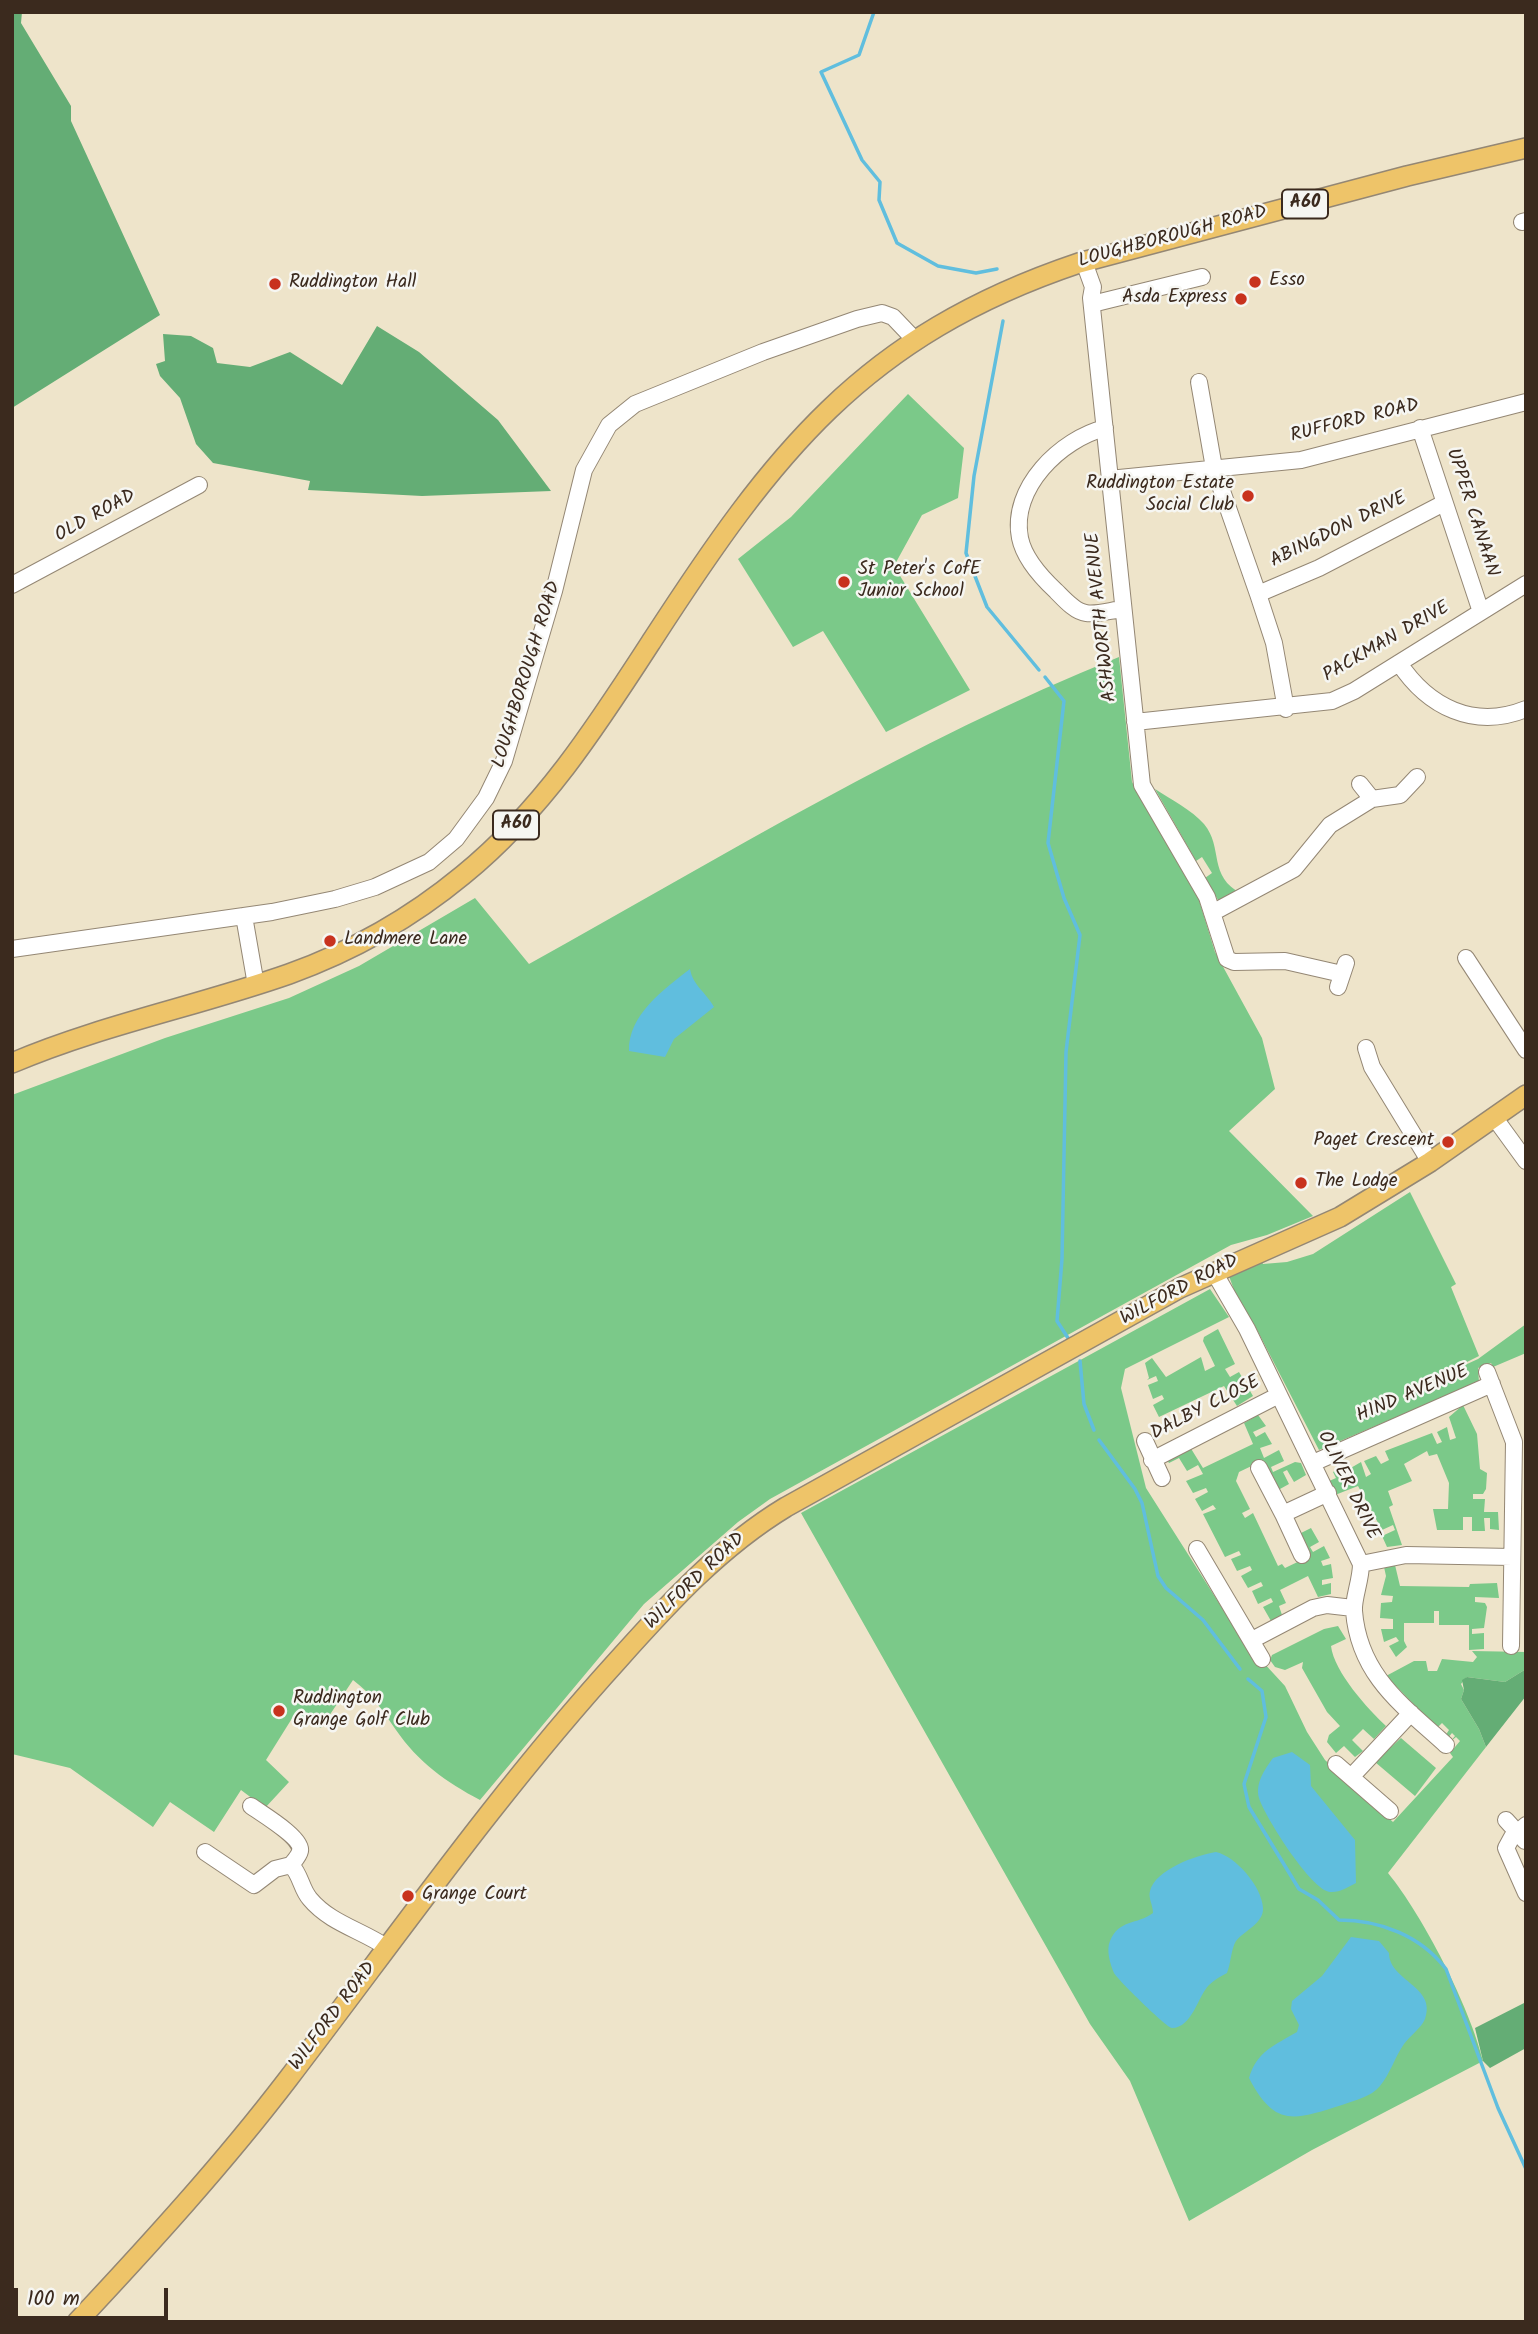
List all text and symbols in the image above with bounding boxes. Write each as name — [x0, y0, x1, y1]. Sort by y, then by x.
road number: A60 — [1282, 190, 1328, 218]
street label: LOUGHBOROUGH ROAD — [1076, 202, 1270, 274]
place label: Esso — [1269, 271, 1305, 293]
place label: Ruddington Hall — [289, 273, 417, 295]
marker: Esso — [1247, 274, 1263, 290]
marker: Ruddington Hall — [267, 276, 283, 292]
place label: Asda Express — [1122, 288, 1227, 310]
marker: Asda Express — [1233, 291, 1249, 307]
street label: RUFFORD ROAD — [1288, 395, 1422, 449]
street label: UPPER CANAAN — [1440, 446, 1502, 580]
place label: Ruddington Estate Social Club — [1086, 474, 1234, 518]
street label: OLD ROAD — [52, 486, 140, 548]
marker: Ruddington Estate Social Club — [1240, 488, 1256, 504]
street label: ABINGDON DRIVE — [1267, 488, 1411, 574]
street label: ASHWORTH AVENUE — [1083, 531, 1123, 703]
place label: St Peter's CofE Junior School — [858, 560, 981, 604]
marker: St Peter's CofE Junior School — [836, 574, 852, 590]
street label: LOUGHBOROUGH ROAD — [489, 579, 567, 771]
street label: PACKMAN DRIVE — [1320, 598, 1454, 688]
road number: A60 — [493, 810, 539, 840]
place label: Landmere Lane — [344, 930, 467, 952]
marker: Landmere Lane — [322, 933, 338, 949]
place label: Paget Crescent — [1313, 1131, 1434, 1153]
marker: Paget Crescent — [1440, 1134, 1456, 1150]
place label: The Lodge — [1315, 1172, 1398, 1194]
marker: The Lodge — [1293, 1175, 1309, 1191]
street label: WILFORD ROAD — [1117, 1250, 1243, 1332]
street label: HIND AVENUE — [1354, 1361, 1472, 1429]
street label: DALBY CLOSE — [1148, 1372, 1264, 1446]
street label: OLIVER DRIVE — [1311, 1428, 1383, 1544]
street label: WILFORD ROAD — [641, 1529, 751, 1635]
place label: Ruddington Grange Golf Club — [293, 1689, 430, 1733]
marker: Ruddington Grange Golf Club — [271, 1703, 287, 1719]
place label: Grange Court — [422, 1885, 527, 1907]
marker: Grange Court — [400, 1888, 416, 1904]
street label: WILFORD ROAD — [286, 1958, 382, 2076]
scale bar — [18, 2274, 172, 2318]
text: 100 m — [27, 2283, 80, 2316]

